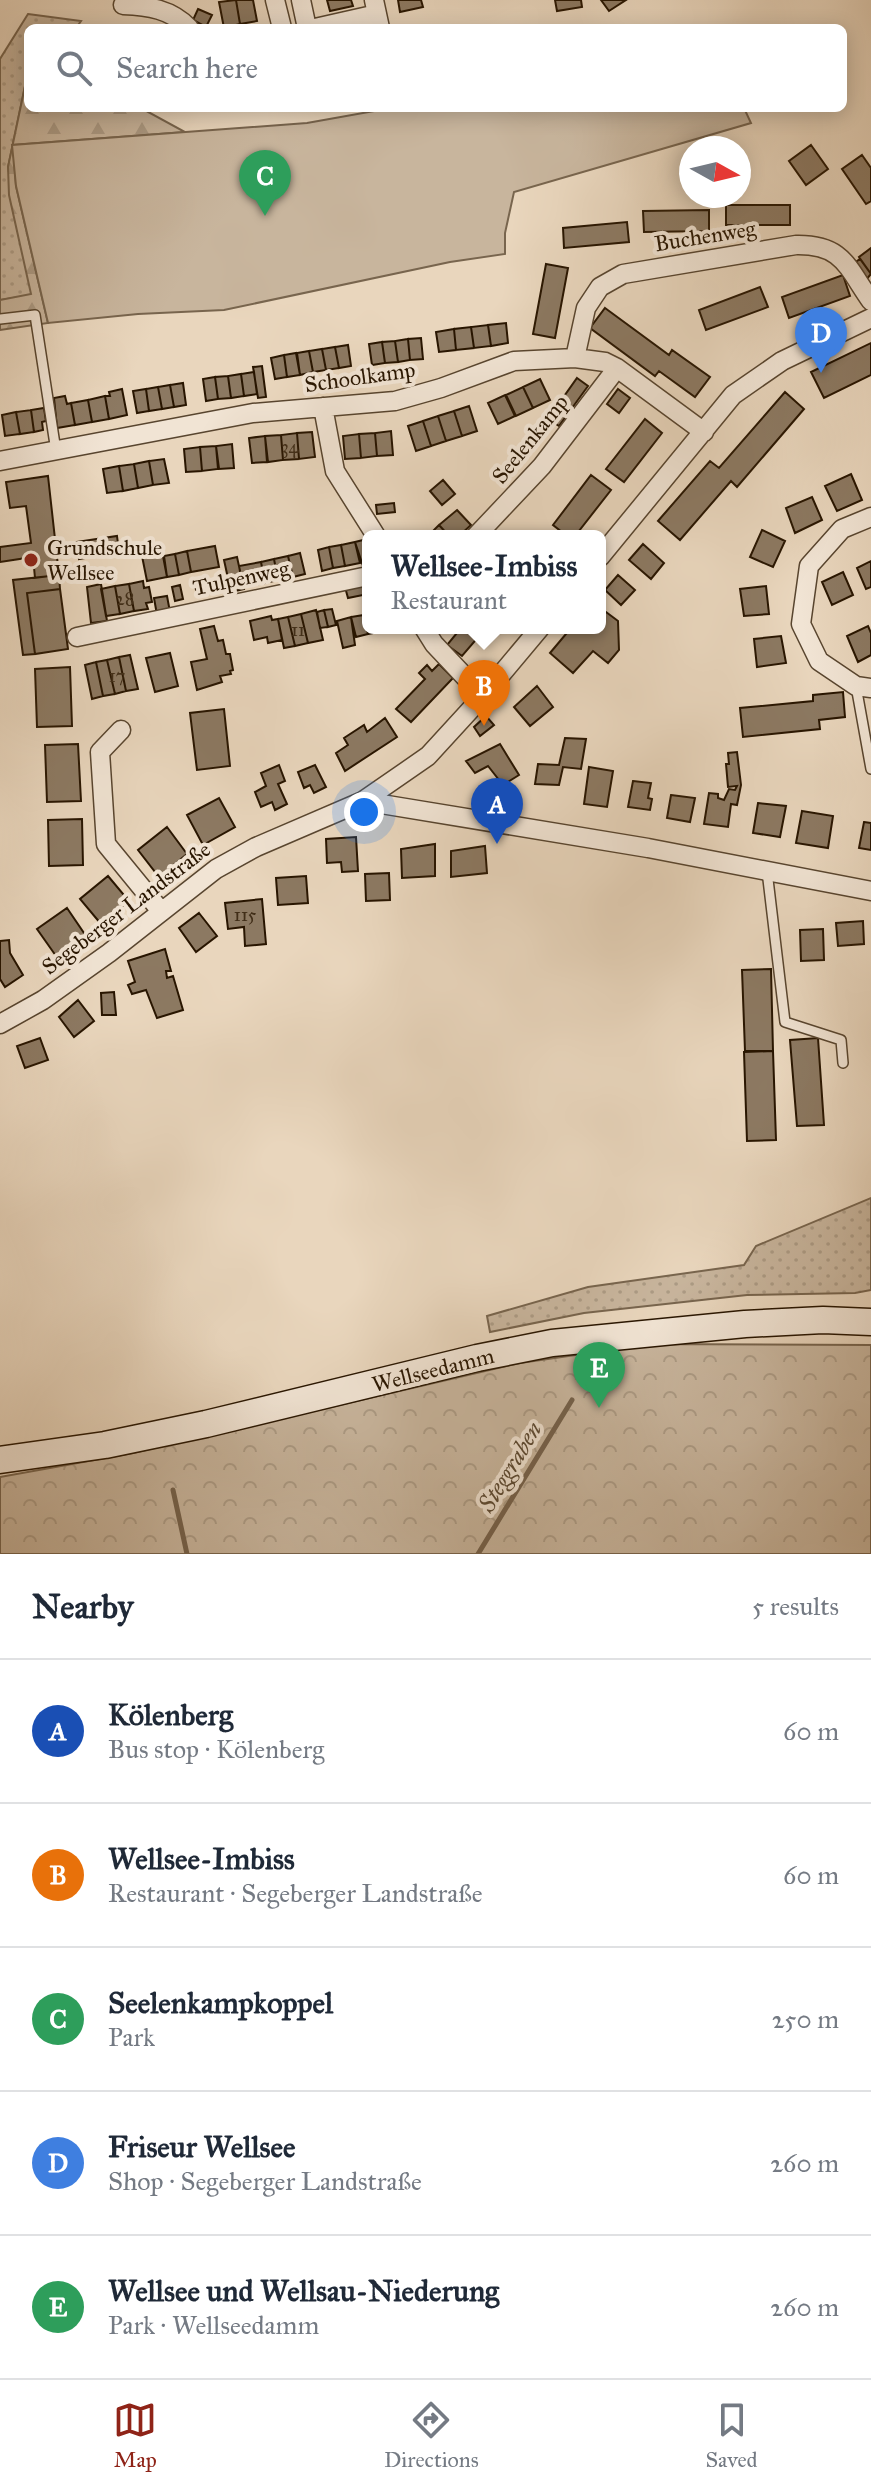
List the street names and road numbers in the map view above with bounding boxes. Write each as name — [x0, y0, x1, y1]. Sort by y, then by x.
street label: Buchenweg — [652, 215, 758, 257]
street label: Schoolkamp — [303, 356, 417, 398]
street label: Seelenkamp — [486, 389, 574, 489]
street label: Tulpenweg — [190, 554, 292, 601]
street label: Segeberger Landstraße — [36, 836, 216, 980]
street label: Wellseedamm — [369, 1342, 497, 1398]

